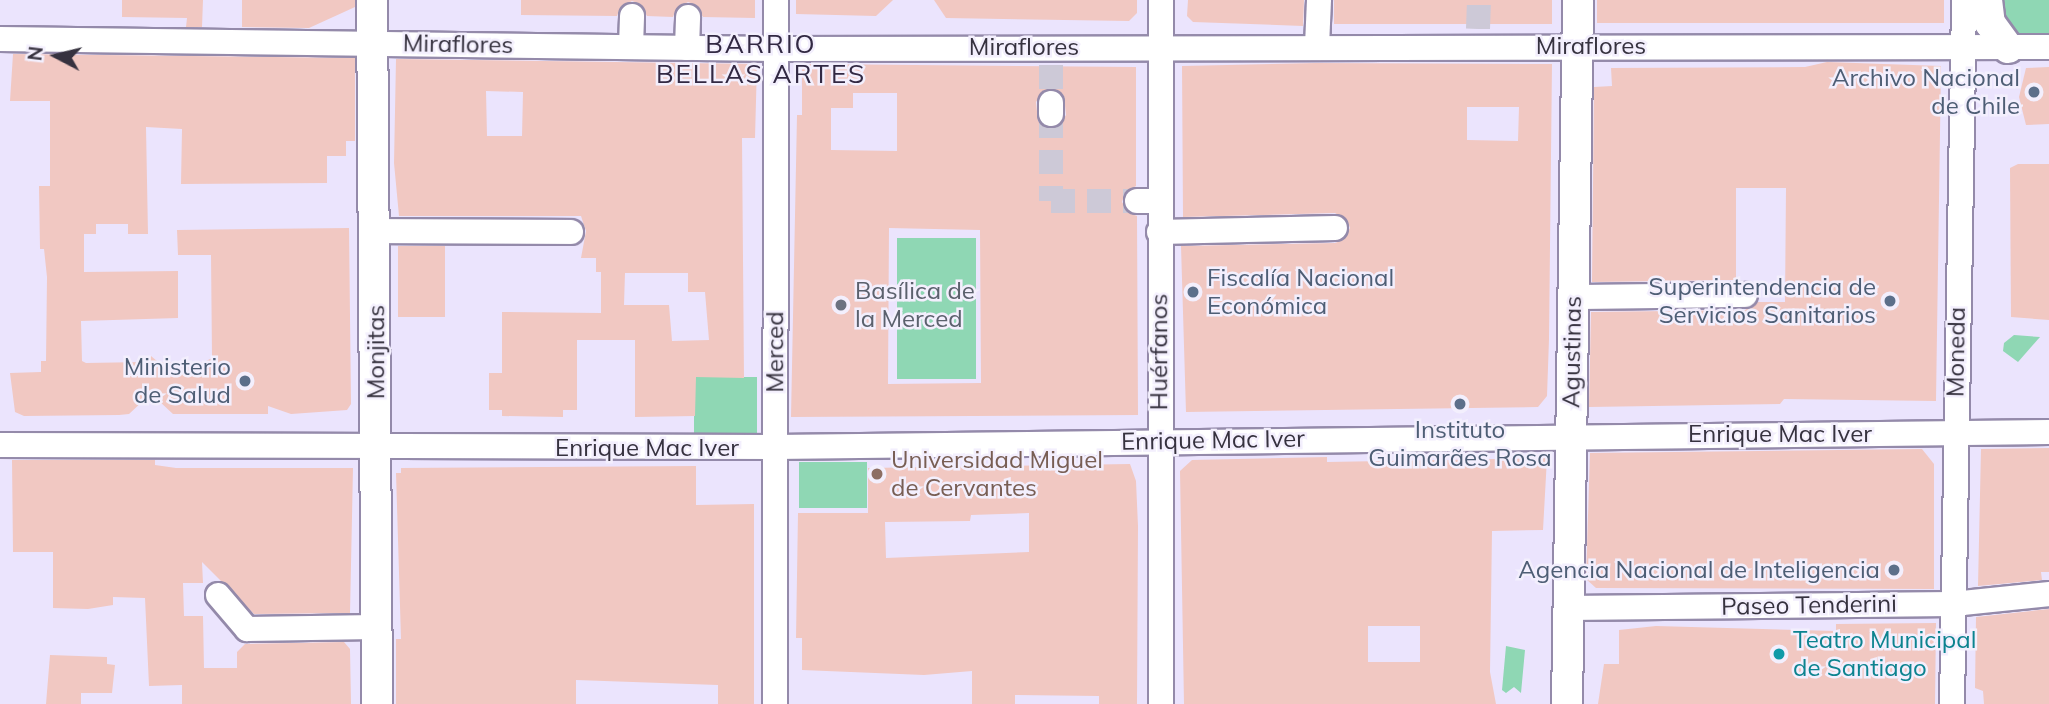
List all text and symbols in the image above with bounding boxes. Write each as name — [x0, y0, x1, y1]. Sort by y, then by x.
north arrow — [21, 21, 91, 91]
district label: BARRIO BELLAS ARTES — [657, 28, 865, 90]
street label: Miraflores — [403, 29, 513, 59]
street label: Miraflores — [1536, 32, 1646, 60]
street label: Miraflores — [969, 33, 1079, 61]
text: N — [22, 45, 48, 62]
place label: Archivo Nacional de Chile — [1832, 64, 2020, 120]
marker: Archivo Nacional de Chile — [2026, 84, 2042, 100]
place label: Fiscalía Nacional Económica — [1207, 264, 1394, 320]
place label: Superintendencia de Servicios Sanitarios — [1649, 273, 1876, 329]
place label: Basílica de la Merced — [855, 277, 975, 333]
marker: Fiscalía Nacional Económica — [1185, 284, 1201, 300]
marker: Superintendencia de Servicios Sanitarios — [1882, 293, 1898, 309]
street label: Huérfanos — [1145, 294, 1173, 410]
street label: Agustinas — [1557, 296, 1587, 408]
marker: Basílica de la Merced — [833, 297, 849, 313]
street label: Monjitas — [362, 305, 390, 399]
street label: Moneda — [1941, 307, 1971, 397]
street label: Merced — [761, 311, 789, 393]
place label: Ministerio de Salud — [124, 353, 231, 409]
marker: Ministerio de Salud — [237, 373, 253, 389]
marker: Instituto Guimarães Rosa — [1452, 396, 1468, 412]
place label: Instituto Guimarães Rosa — [1368, 416, 1552, 472]
street label: Enrique Mac Iver — [1688, 420, 1872, 448]
street label: Enrique Mac Iver — [1121, 424, 1305, 456]
street label: Enrique Mac Iver — [555, 434, 739, 462]
place label: Universidad Miguel de Cervantes — [891, 446, 1103, 502]
marker: Universidad Miguel de Cervantes — [869, 466, 885, 482]
place label: Agencia Nacional de Inteligencia — [1518, 556, 1880, 584]
marker: Agencia Nacional de Inteligencia — [1886, 562, 1902, 578]
street label: Paseo Tenderini — [1721, 589, 1897, 621]
place label: Teatro Municipal de Santiago — [1793, 626, 1976, 682]
marker: Teatro Municipal de Santiago — [1771, 646, 1787, 662]

